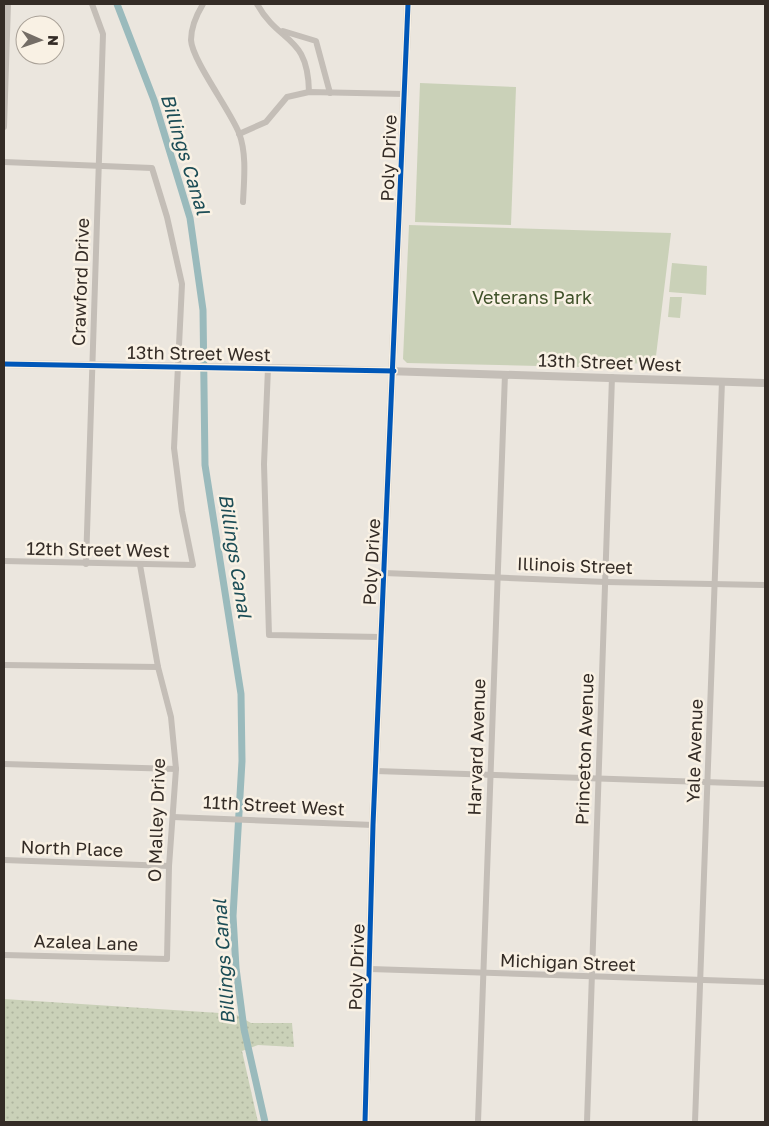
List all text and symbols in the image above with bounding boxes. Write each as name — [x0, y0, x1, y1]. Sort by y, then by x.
north arrow — [15, 15, 65, 65]
text: N — [45, 35, 62, 46]
water label: Billings Canal — [157, 91, 216, 218]
street label: Poly Drive — [375, 114, 401, 202]
street label: Crawford Drive — [67, 218, 93, 346]
park label: Veterans Park — [472, 286, 592, 308]
street label: 13th Street West — [127, 341, 271, 365]
street label: 13th Street West — [538, 349, 682, 375]
water label: Billings Canal — [215, 492, 257, 621]
street label: Poly Drive — [358, 518, 384, 606]
street label: 12th Street West — [26, 537, 170, 561]
street label: Illinois Street — [517, 552, 633, 578]
street label: Princeton Avenue — [570, 673, 598, 825]
street label: Harvard Avenue — [463, 678, 489, 816]
street label: Yale Avenue — [681, 698, 707, 804]
street label: O Malley Drive — [143, 758, 169, 882]
street label: 11th Street West — [203, 790, 345, 820]
street label: North Place — [20, 835, 124, 861]
water label: Billings Canal — [207, 898, 239, 1025]
street label: Poly Drive — [343, 923, 369, 1011]
street label: Azalea Lane — [33, 929, 139, 955]
street label: Michigan Street — [500, 949, 636, 975]

